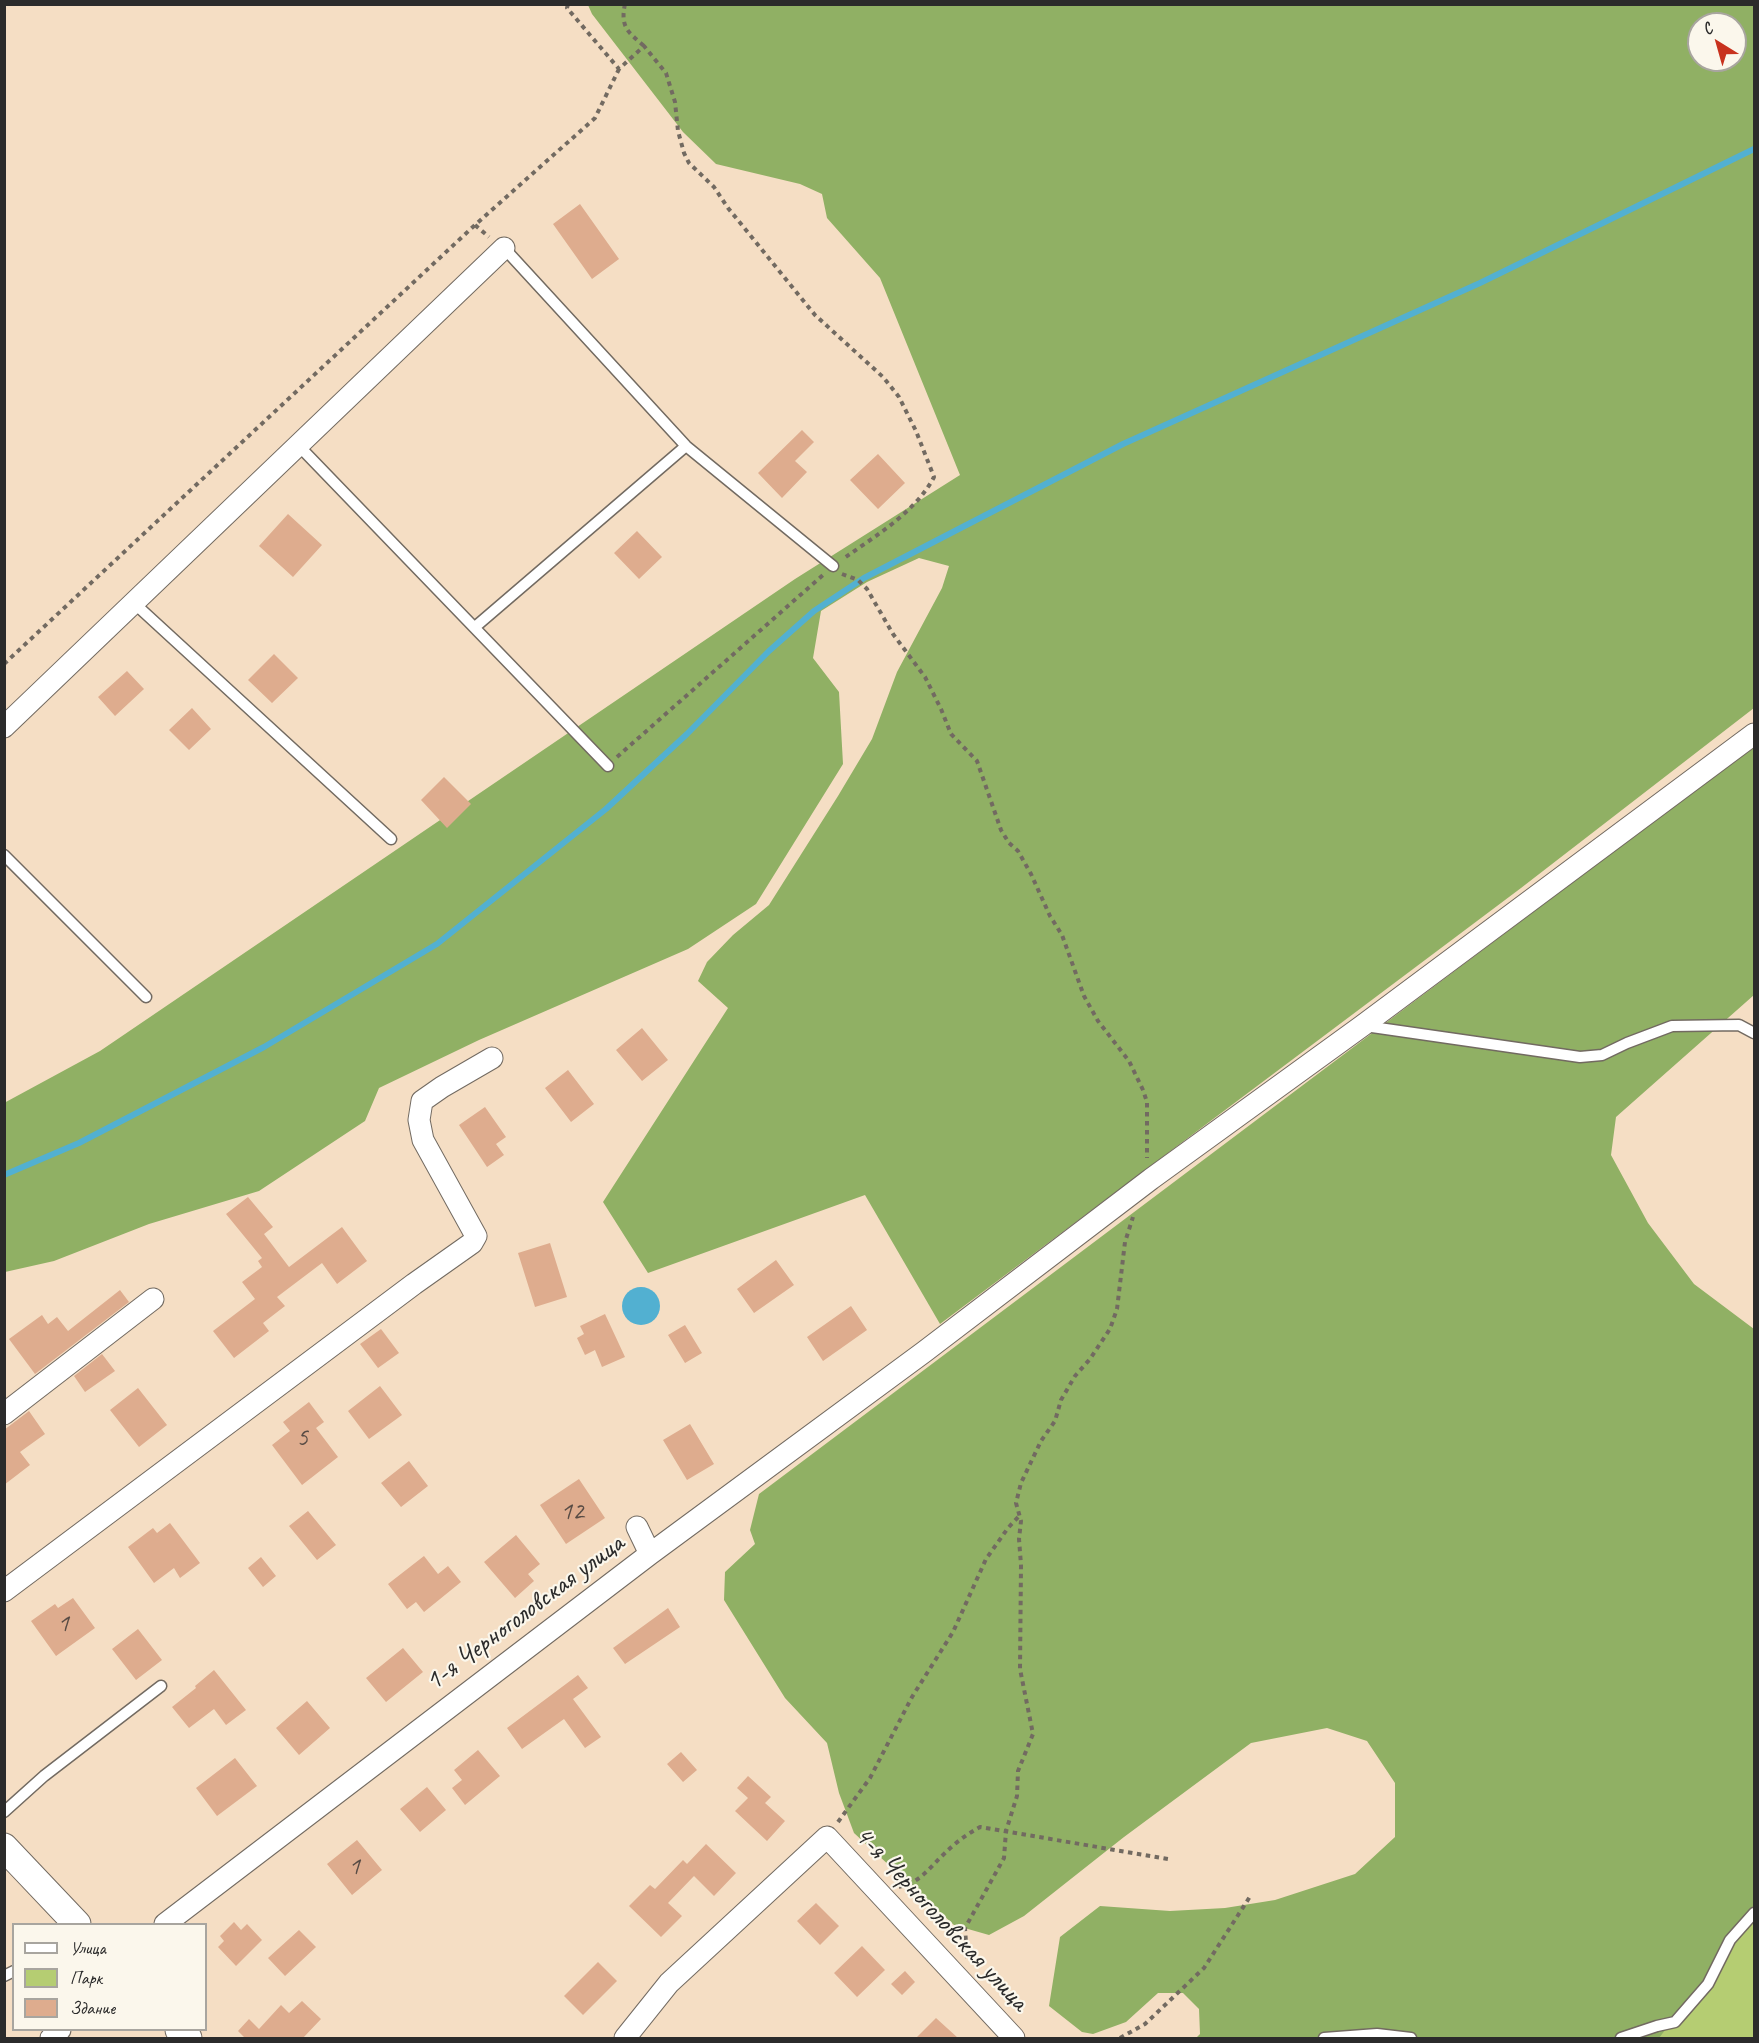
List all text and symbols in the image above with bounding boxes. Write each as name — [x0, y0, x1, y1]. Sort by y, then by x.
north arrow — [1687, 12, 1747, 72]
text: С — [1698, 19, 1717, 40]
house number: 5 — [296, 1422, 308, 1454]
house number: 12 — [560, 1496, 584, 1528]
street label: 1-я Черноголовская улица — [419, 1527, 631, 1699]
house number: 1 — [57, 1608, 69, 1640]
street label: 4-я Черноголовская улица — [847, 1820, 1035, 2018]
house number: 1 — [348, 1851, 360, 1883]
legend — [12, 1923, 207, 2031]
text: Улица — [70, 1937, 106, 1959]
text: Парк — [70, 1967, 102, 1989]
text: Здание — [70, 1997, 115, 2019]

